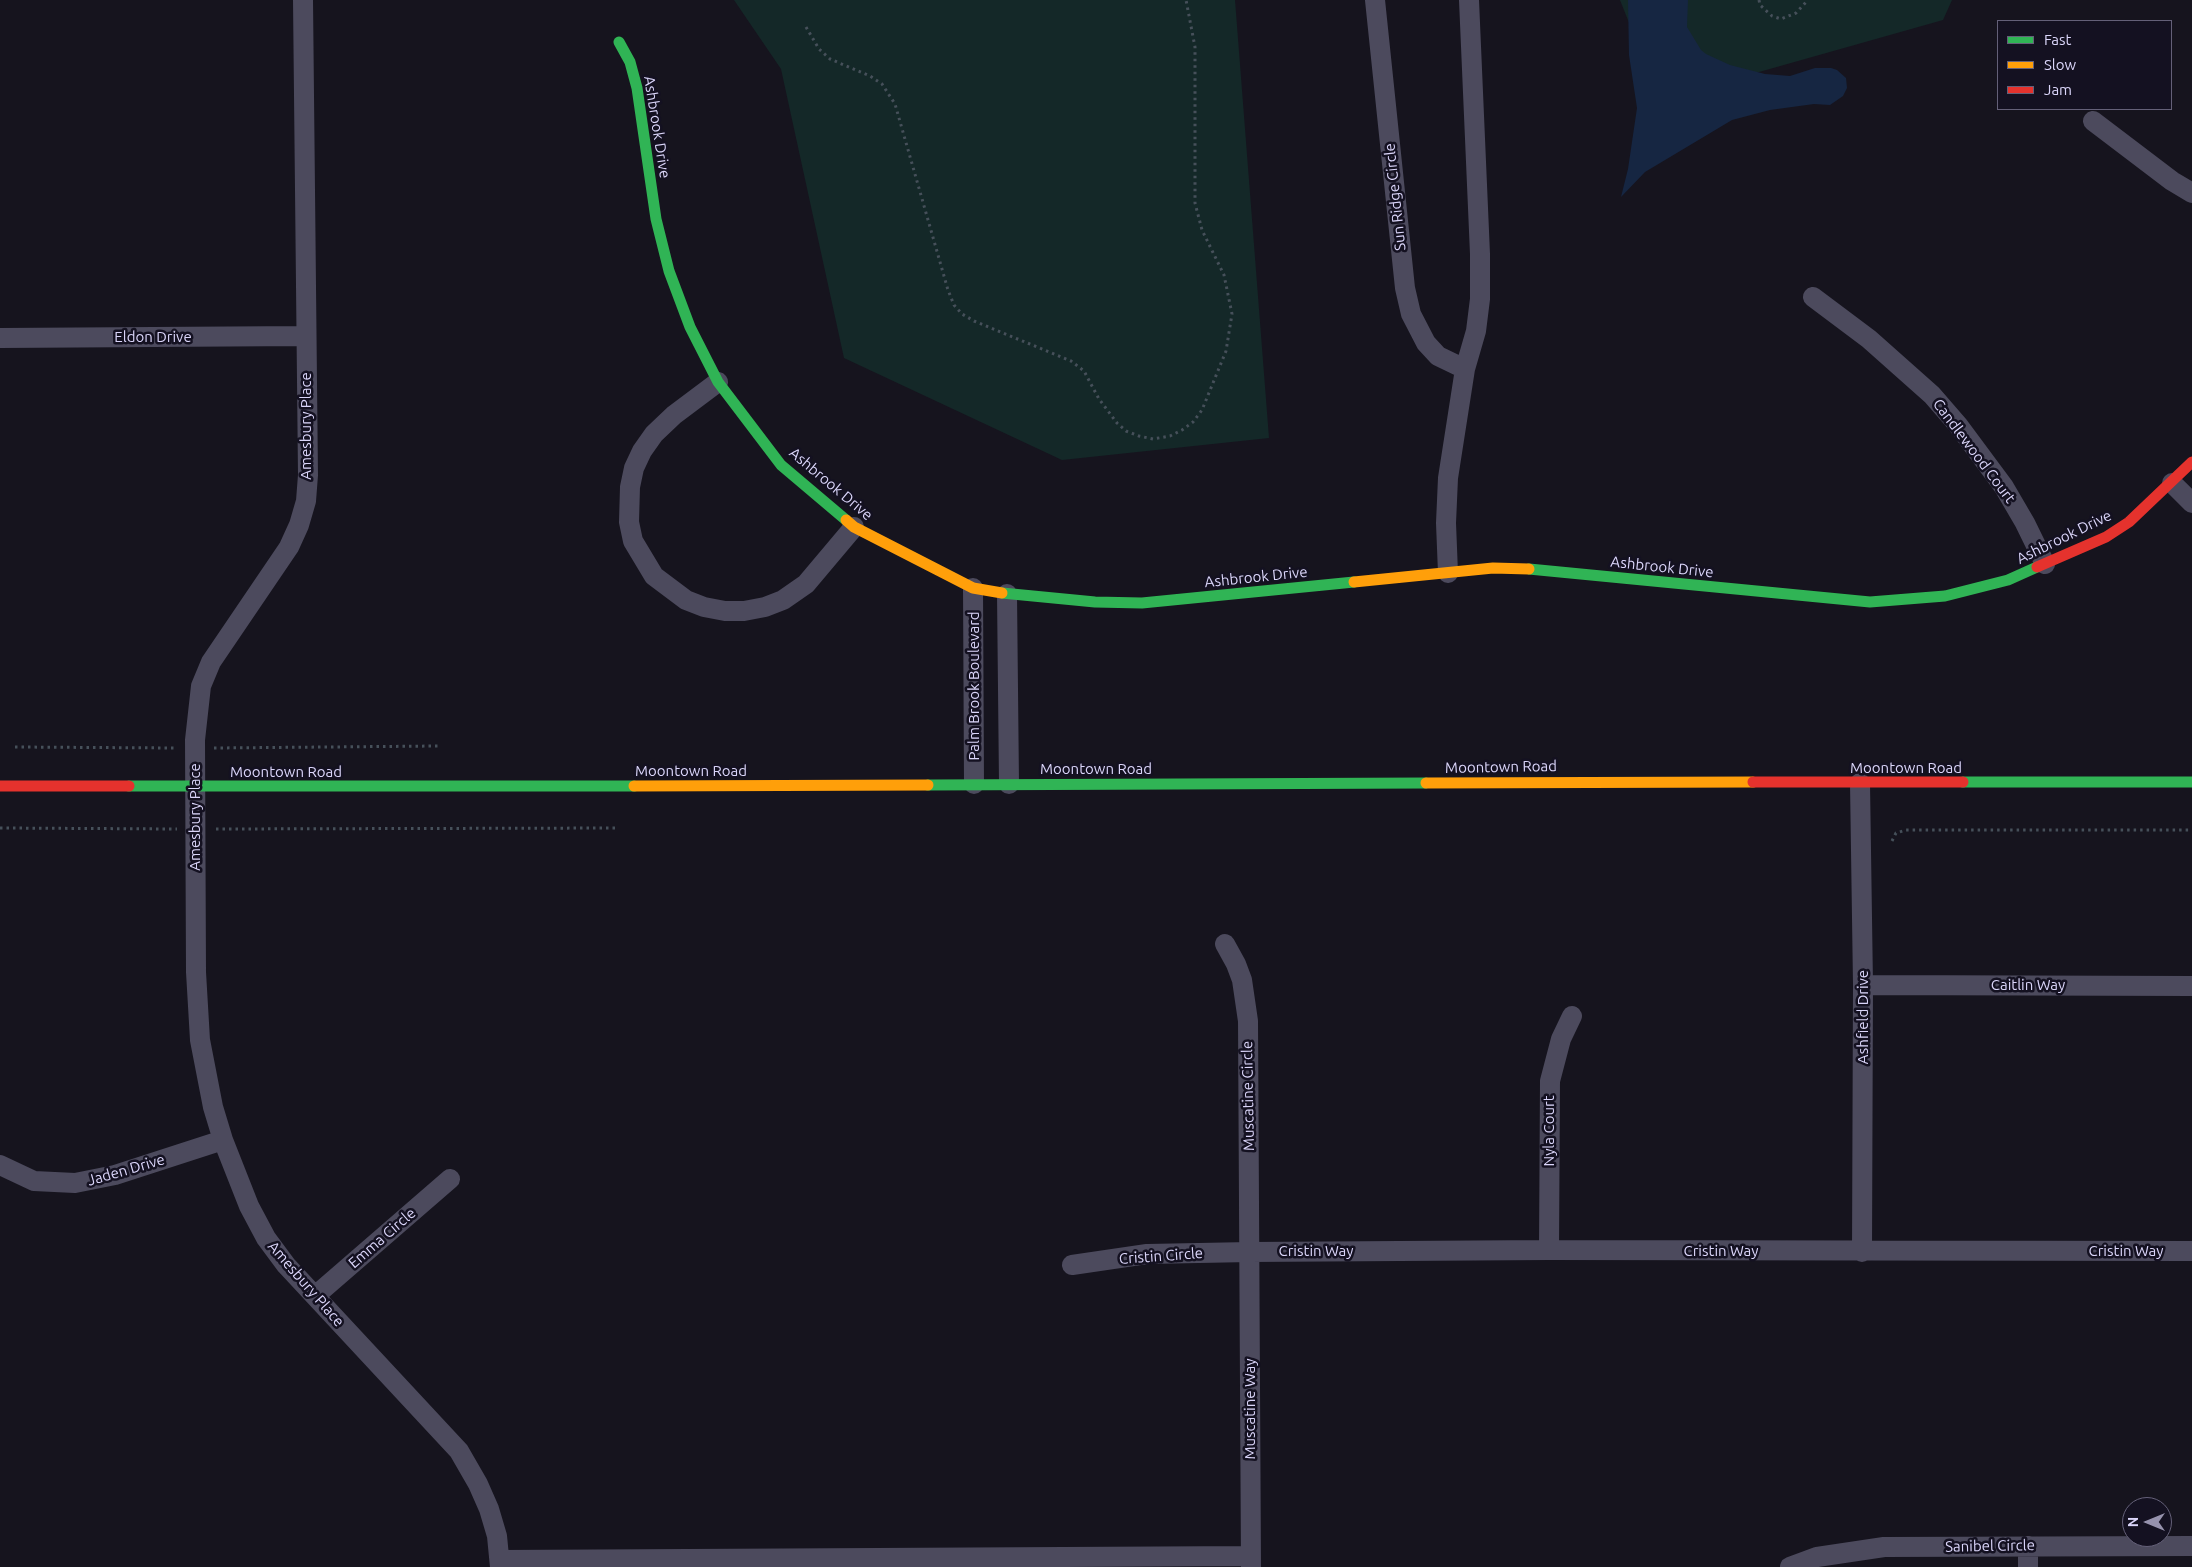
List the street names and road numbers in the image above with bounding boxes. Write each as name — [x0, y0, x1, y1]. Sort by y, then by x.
street label: Ashbrook Drive — [640, 74, 674, 180]
street label: Sun Ridge Circle — [1380, 142, 1410, 252]
street label: Eldon Drive — [114, 328, 192, 346]
street label: Amesbury Place — [297, 372, 315, 480]
street label: Candlewood Court — [1929, 395, 2019, 507]
street label: Ashbrook Drive — [786, 444, 876, 524]
street label: Ashbrook Drive — [2014, 506, 2114, 568]
street label: Ashbrook Drive — [1610, 553, 1714, 581]
street label: Ashbrook Drive — [1204, 563, 1308, 591]
street label: Palm Brook Boulevard — [965, 611, 983, 761]
street label: Moontown Road — [1445, 757, 1557, 777]
street label: Moontown Road — [1850, 759, 1962, 777]
street label: Moontown Road — [1040, 760, 1152, 778]
street label: Moontown Road — [635, 762, 747, 780]
street label: Amesbury Place — [186, 763, 204, 871]
street label: Moontown Road — [230, 763, 342, 781]
street label: Ashfield Drive — [1854, 970, 1872, 1064]
street label: Caitlin Way — [1991, 976, 2065, 994]
street label: Muscatine Circle — [1238, 1041, 1258, 1151]
street label: Nyla Court — [1540, 1095, 1558, 1167]
street label: Jaden Drive — [85, 1150, 167, 1190]
street label: Emma Circle — [345, 1204, 419, 1272]
street label: Amesbury Place — [264, 1238, 348, 1330]
street label: Cristin Way — [1278, 1242, 1354, 1260]
street label: Cristin Way — [1683, 1242, 1759, 1260]
street label: Cristin Way — [2088, 1242, 2164, 1260]
street label: Cristin Circle — [1118, 1244, 1204, 1268]
street label: Muscatine Way — [1241, 1358, 1259, 1460]
street label: Sanibel Circle — [1945, 1536, 2035, 1556]

